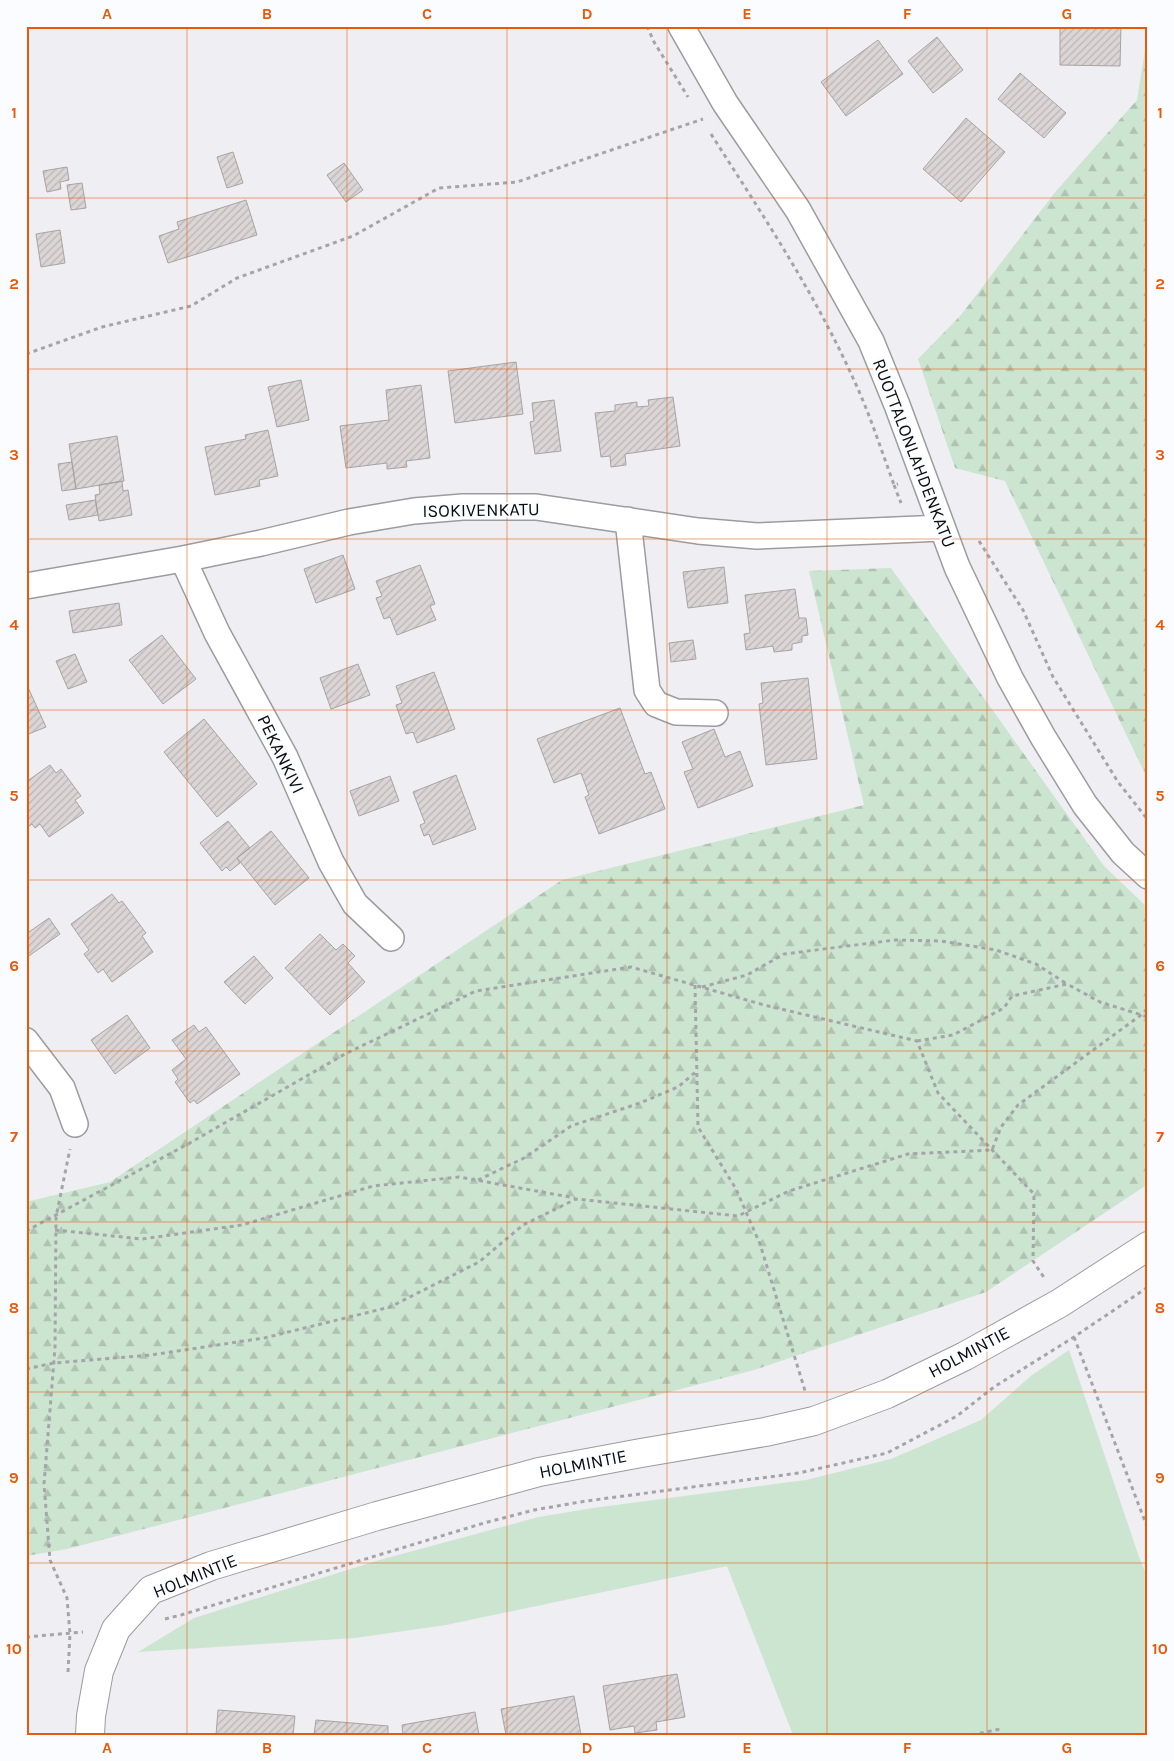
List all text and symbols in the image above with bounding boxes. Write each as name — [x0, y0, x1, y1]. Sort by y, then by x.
text: A — [102, 4, 112, 23]
text: B — [262, 4, 272, 23]
text: C — [422, 4, 432, 23]
text: D — [582, 4, 593, 23]
text: E — [742, 4, 752, 23]
text: F — [903, 4, 912, 23]
text: G — [1062, 4, 1072, 23]
text: 1 — [11, 103, 17, 122]
text: 1 — [1157, 103, 1163, 122]
text: 2 — [9, 274, 19, 293]
text: 2 — [1155, 274, 1165, 293]
street label: RUOTTALONLAHDENKATU — [868, 355, 960, 551]
text: 3 — [9, 445, 19, 464]
text: 3 — [1155, 445, 1165, 464]
street label: ISOKIVENKATU — [422, 498, 540, 522]
text: 4 — [9, 615, 19, 634]
text: 4 — [1155, 615, 1165, 634]
street label: PEKANKIVI — [253, 711, 309, 797]
text: 5 — [9, 786, 19, 805]
text: 5 — [1155, 786, 1165, 805]
text: 6 — [9, 956, 19, 975]
text: 6 — [1155, 956, 1165, 975]
text: 7 — [10, 1127, 18, 1146]
text: 7 — [1156, 1127, 1164, 1146]
text: 8 — [9, 1298, 19, 1317]
text: 8 — [1155, 1298, 1165, 1317]
street label: HOLMINTIE — [925, 1321, 1013, 1383]
street label: HOLMINTIE — [537, 1445, 629, 1483]
text: 9 — [9, 1468, 19, 1487]
text: 9 — [1155, 1468, 1165, 1487]
street label: HOLMINTIE — [150, 1549, 240, 1603]
text: 10 — [6, 1639, 22, 1658]
text: 10 — [1152, 1639, 1168, 1658]
text: A — [102, 1738, 112, 1757]
text: B — [262, 1738, 272, 1757]
text: C — [422, 1738, 432, 1757]
text: D — [582, 1738, 593, 1757]
text: E — [742, 1738, 752, 1757]
text: F — [903, 1738, 912, 1757]
text: G — [1062, 1738, 1072, 1757]

